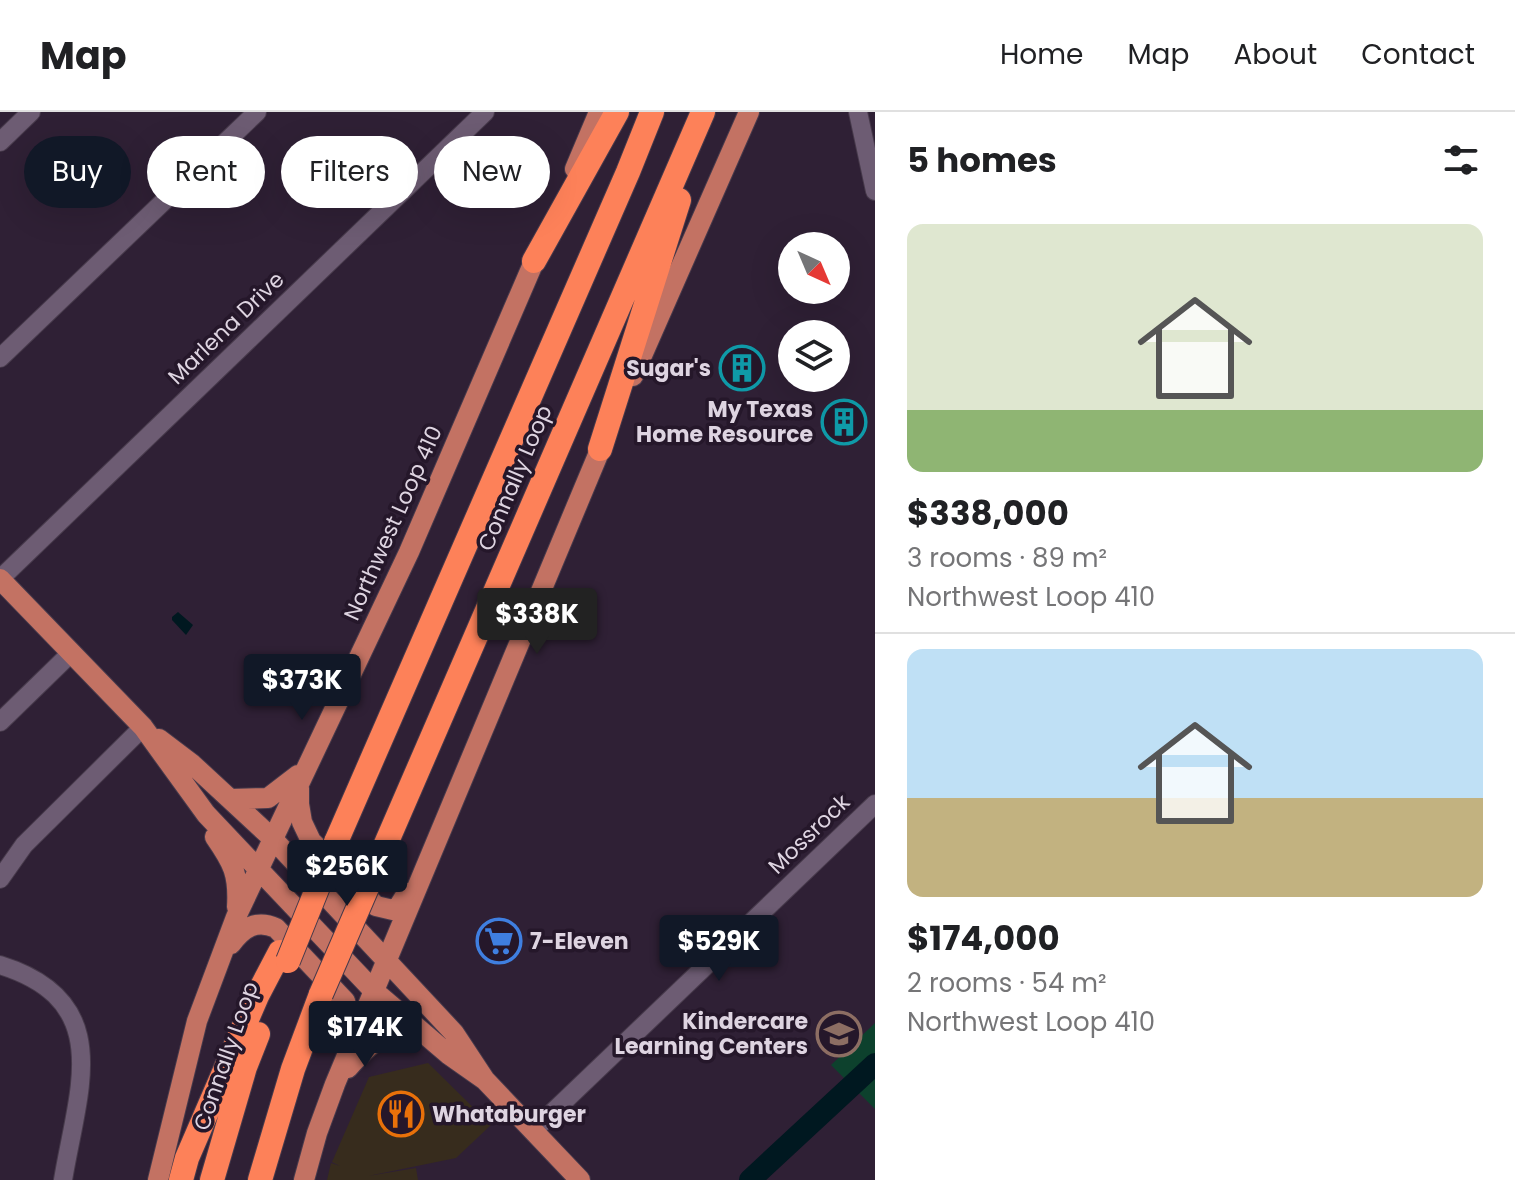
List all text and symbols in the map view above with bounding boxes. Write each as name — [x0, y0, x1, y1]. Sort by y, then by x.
text: Map — [40, 29, 127, 82]
text: Home — [1000, 35, 1083, 74]
text: Map — [1127, 35, 1189, 74]
text: About — [1233, 35, 1317, 74]
text: Contact — [1361, 35, 1475, 74]
chip: Buy — [24, 136, 131, 208]
chip: Rent — [147, 136, 265, 208]
chip: Filters — [281, 136, 418, 208]
chip: New — [434, 136, 550, 208]
text: 5 homes — [907, 136, 1057, 184]
icon: filters — [1439, 138, 1483, 182]
north arrow — [778, 232, 850, 304]
map controls — [778, 232, 850, 392]
street label: Marlena Drive — [161, 264, 291, 392]
icon: home — [1123, 276, 1267, 420]
button: layers — [778, 320, 850, 392]
building icon: Sugar's — [718, 344, 766, 392]
place label: Sugar's — [626, 353, 711, 384]
place label: My Texas Home Resource — [636, 394, 813, 450]
building icon: My Texas Home Resource — [820, 398, 868, 446]
street label: Connally Loop — [470, 400, 560, 556]
street label: Northwest Loop 410 — [336, 421, 450, 625]
text: $338,000 — [907, 489, 1069, 537]
text: 3 rooms · 89 m² — [907, 540, 1107, 576]
text: Northwest Loop 410 — [907, 579, 1155, 615]
pin: $338K — [481, 588, 593, 656]
text: $338K — [495, 596, 579, 632]
pin: $373K — [246, 654, 358, 722]
text: $373K — [262, 662, 342, 698]
icon: home — [1123, 701, 1267, 845]
street label: Mossrock — [761, 787, 857, 881]
pin: $256K — [291, 840, 403, 908]
text: $256K — [305, 848, 389, 884]
text: $174,000 — [907, 914, 1060, 962]
pin: $529K — [663, 915, 775, 983]
supermarket icon: 7-Eleven — [475, 917, 523, 965]
text: $529K — [678, 923, 760, 959]
place label: 7-Eleven — [530, 926, 629, 957]
text: 2 rooms · 54 m² — [907, 965, 1107, 1001]
street label: Connally Loop — [186, 977, 266, 1135]
pin: $174K — [309, 1001, 421, 1069]
text: Northwest Loop 410 — [907, 1004, 1155, 1040]
place label: Kindercare Learning Centers — [615, 1006, 808, 1062]
text: $174K — [327, 1009, 403, 1045]
school or university icon: Kindercare Learning Centers — [815, 1010, 863, 1058]
restaurant icon: Whataburger — [377, 1090, 425, 1138]
place label: Whataburger — [432, 1099, 586, 1130]

